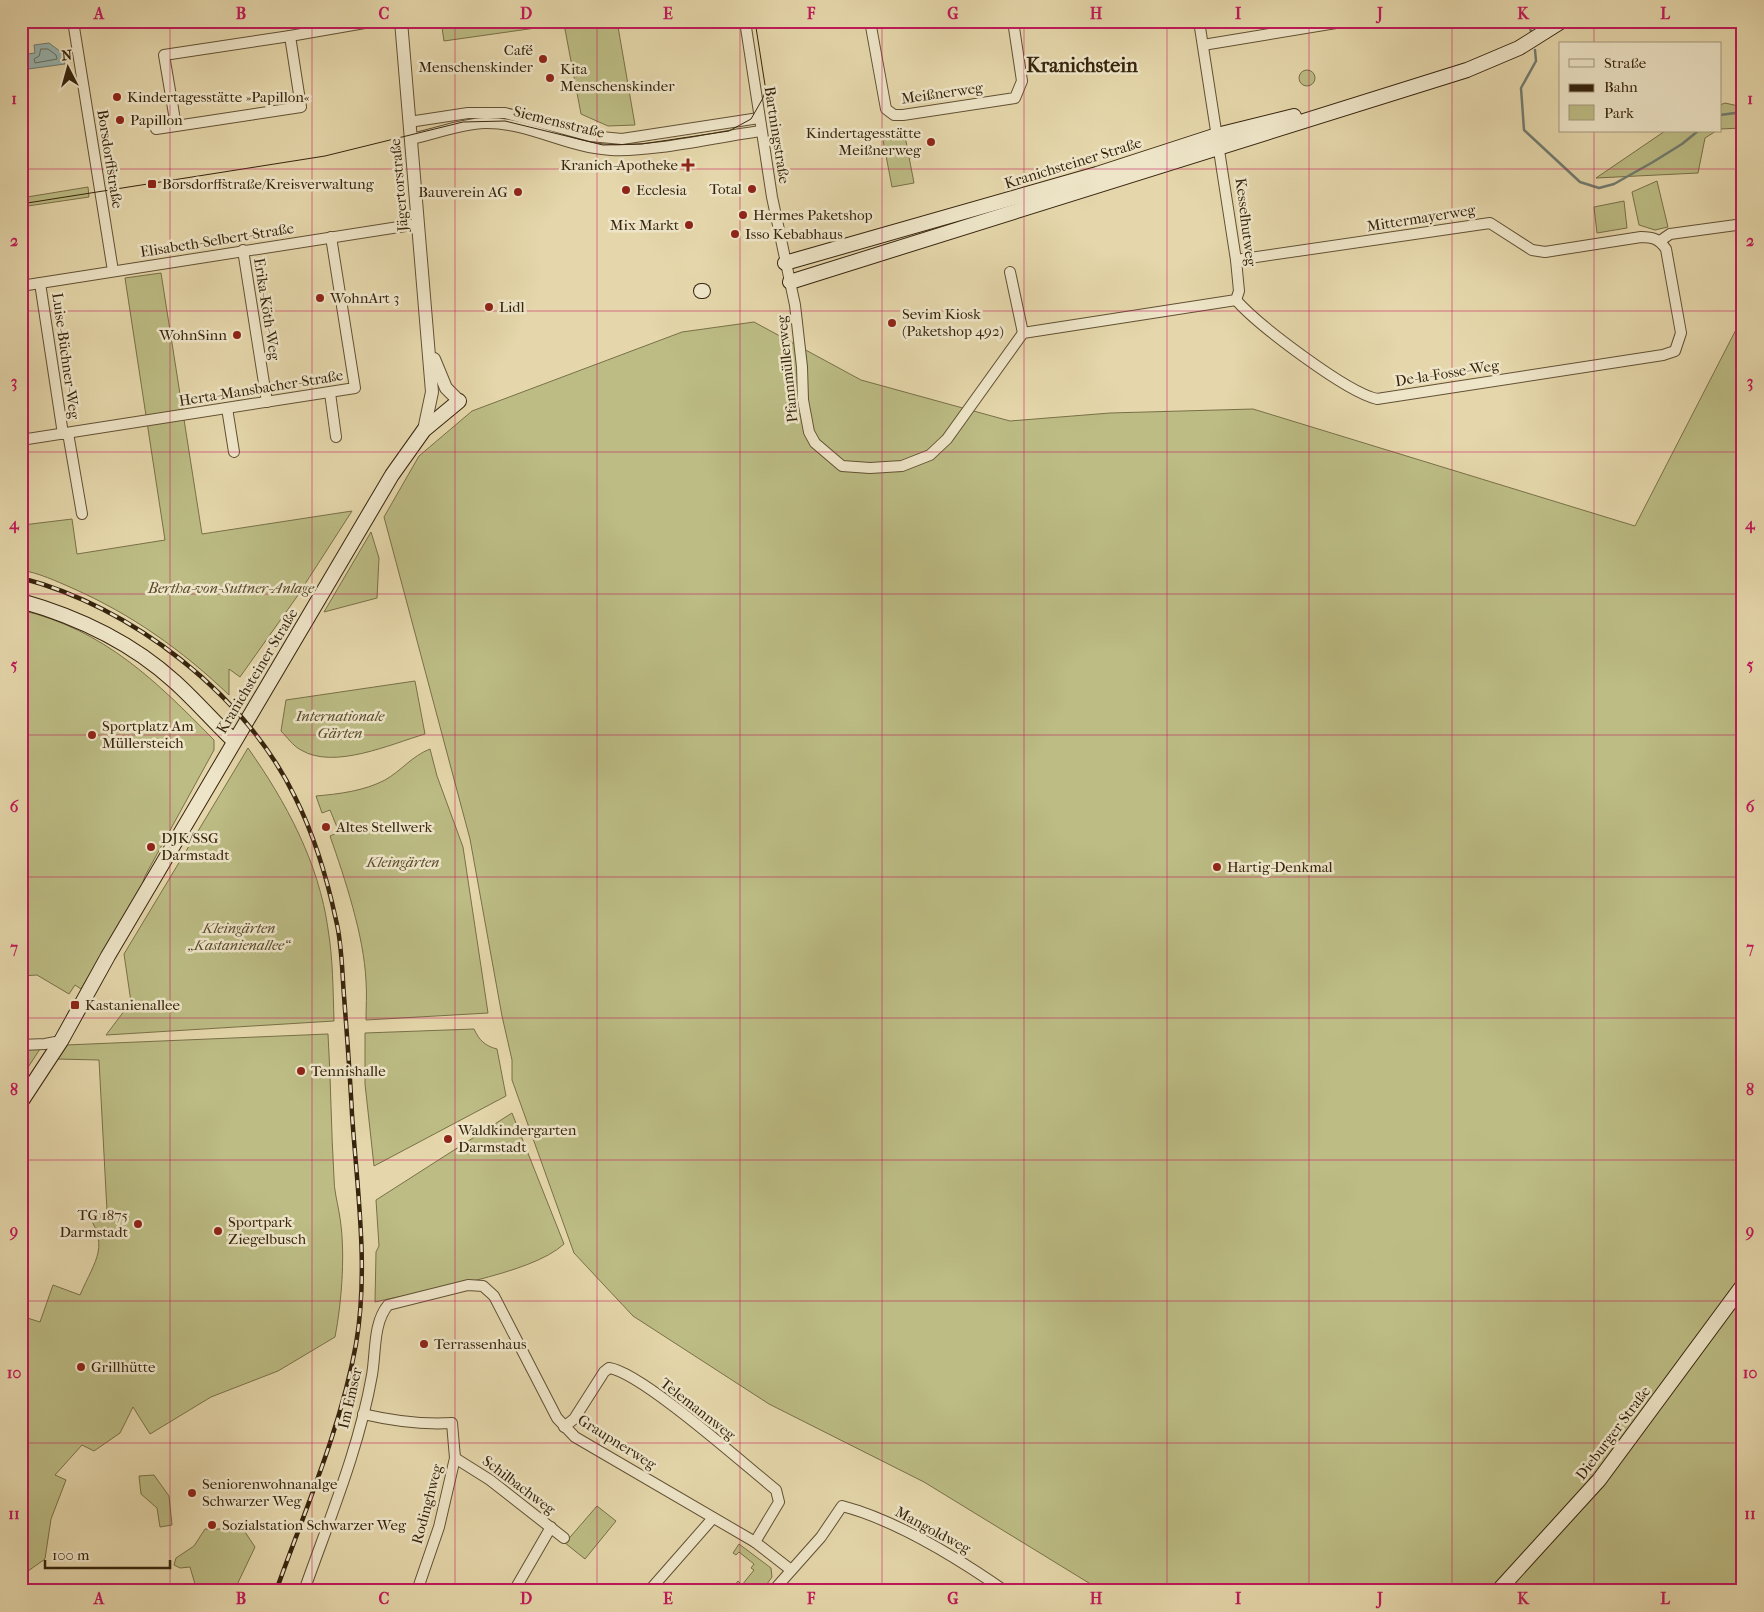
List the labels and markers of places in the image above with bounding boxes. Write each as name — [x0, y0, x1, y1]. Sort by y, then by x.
place label: Café Menschenskinder — [418, 41, 534, 76]
marker: Café Menschenskinder — [537, 53, 549, 65]
place label: Kita Menschenskinder — [560, 60, 675, 95]
marker: Kita Menschenskinder — [544, 72, 556, 84]
place label: Kindertagesstätte »Papillon« — [127, 88, 310, 106]
marker: Kindertagesstätte »Papillon« — [111, 91, 123, 103]
place label: Papillon — [130, 111, 183, 129]
marker: Papillon — [114, 114, 126, 126]
place label: Kindertagesstätte Meißnerweg — [806, 124, 922, 159]
marker: Kindertagesstätte Meißnerweg — [925, 136, 937, 148]
place label: Kranich-Apotheke — [560, 156, 679, 174]
marker: Kranich-Apotheke — [682, 159, 694, 171]
place label: Borsdorffstraße/Kreisverwaltung — [162, 175, 375, 193]
marker: Borsdorffstraße/Kreisverwaltung — [146, 178, 158, 190]
place label: Total — [709, 180, 742, 198]
place label: Ecclesia — [636, 181, 688, 199]
place label: Bauverein AG — [418, 183, 508, 201]
marker: Total — [746, 183, 758, 195]
marker: Ecclesia — [620, 184, 632, 196]
marker: Bauverein AG — [512, 186, 524, 198]
place label: Hermes Paketshop — [753, 206, 873, 224]
marker: Hermes Paketshop — [737, 209, 749, 221]
place label: Mix Markt — [610, 216, 680, 234]
marker: Mix Markt — [683, 219, 695, 231]
place label: Isso Kebabhaus — [745, 225, 843, 243]
marker: Isso Kebabhaus — [729, 228, 741, 240]
place label: WohnArt 3 — [329, 289, 399, 307]
marker: WohnArt 3 — [314, 292, 326, 304]
place label: Lidl — [499, 298, 525, 316]
marker: Lidl — [483, 301, 495, 313]
place label: Sevim Kiosk (Paketshop 492) — [902, 305, 1004, 340]
marker: Sevim Kiosk (Paketshop 492) — [886, 317, 898, 329]
place label: WohnSinn — [158, 326, 227, 344]
marker: WohnSinn — [231, 329, 243, 341]
place label: Sportplatz Am Müllersteich — [102, 717, 194, 752]
marker: Sportplatz Am Müllersteich — [86, 729, 98, 741]
place label: Altes Stellwerk — [335, 818, 432, 836]
marker: Altes Stellwerk — [320, 821, 332, 833]
place label: DJK/SSG Darmstadt — [161, 829, 230, 864]
marker: DJK/SSG Darmstadt — [145, 841, 157, 853]
place label: Hartig-Denkmal — [1227, 858, 1333, 876]
marker: Hartig-Denkmal — [1211, 861, 1223, 873]
place label: Kastanienallee — [85, 996, 181, 1014]
marker: Kastanienallee — [69, 999, 81, 1011]
place label: Tennishalle — [311, 1062, 386, 1080]
marker: Tennishalle — [295, 1065, 307, 1077]
place label: Waldkindergarten Darmstadt — [457, 1121, 577, 1156]
marker: Waldkindergarten Darmstadt — [442, 1133, 454, 1145]
place label: TG 1875 Darmstadt — [59, 1206, 129, 1241]
place label: Sportpark Ziegelbusch — [228, 1213, 307, 1248]
marker: TG 1875 Darmstadt — [132, 1218, 144, 1230]
marker: Sportpark Ziegelbusch — [212, 1225, 224, 1237]
place label: Terrassenhaus — [434, 1335, 527, 1353]
marker: Terrassenhaus — [418, 1338, 430, 1350]
place label: Grillhütte — [91, 1358, 156, 1376]
marker: Grillhütte — [75, 1361, 87, 1373]
place label: Seniorenwohnanalge Schwarzer Weg — [202, 1475, 338, 1510]
marker: Seniorenwohnanalge Schwarzer Weg — [186, 1487, 198, 1499]
place label: Sozialstation Schwarzer Weg — [222, 1516, 407, 1534]
marker: Sozialstation Schwarzer Weg — [206, 1519, 218, 1531]

